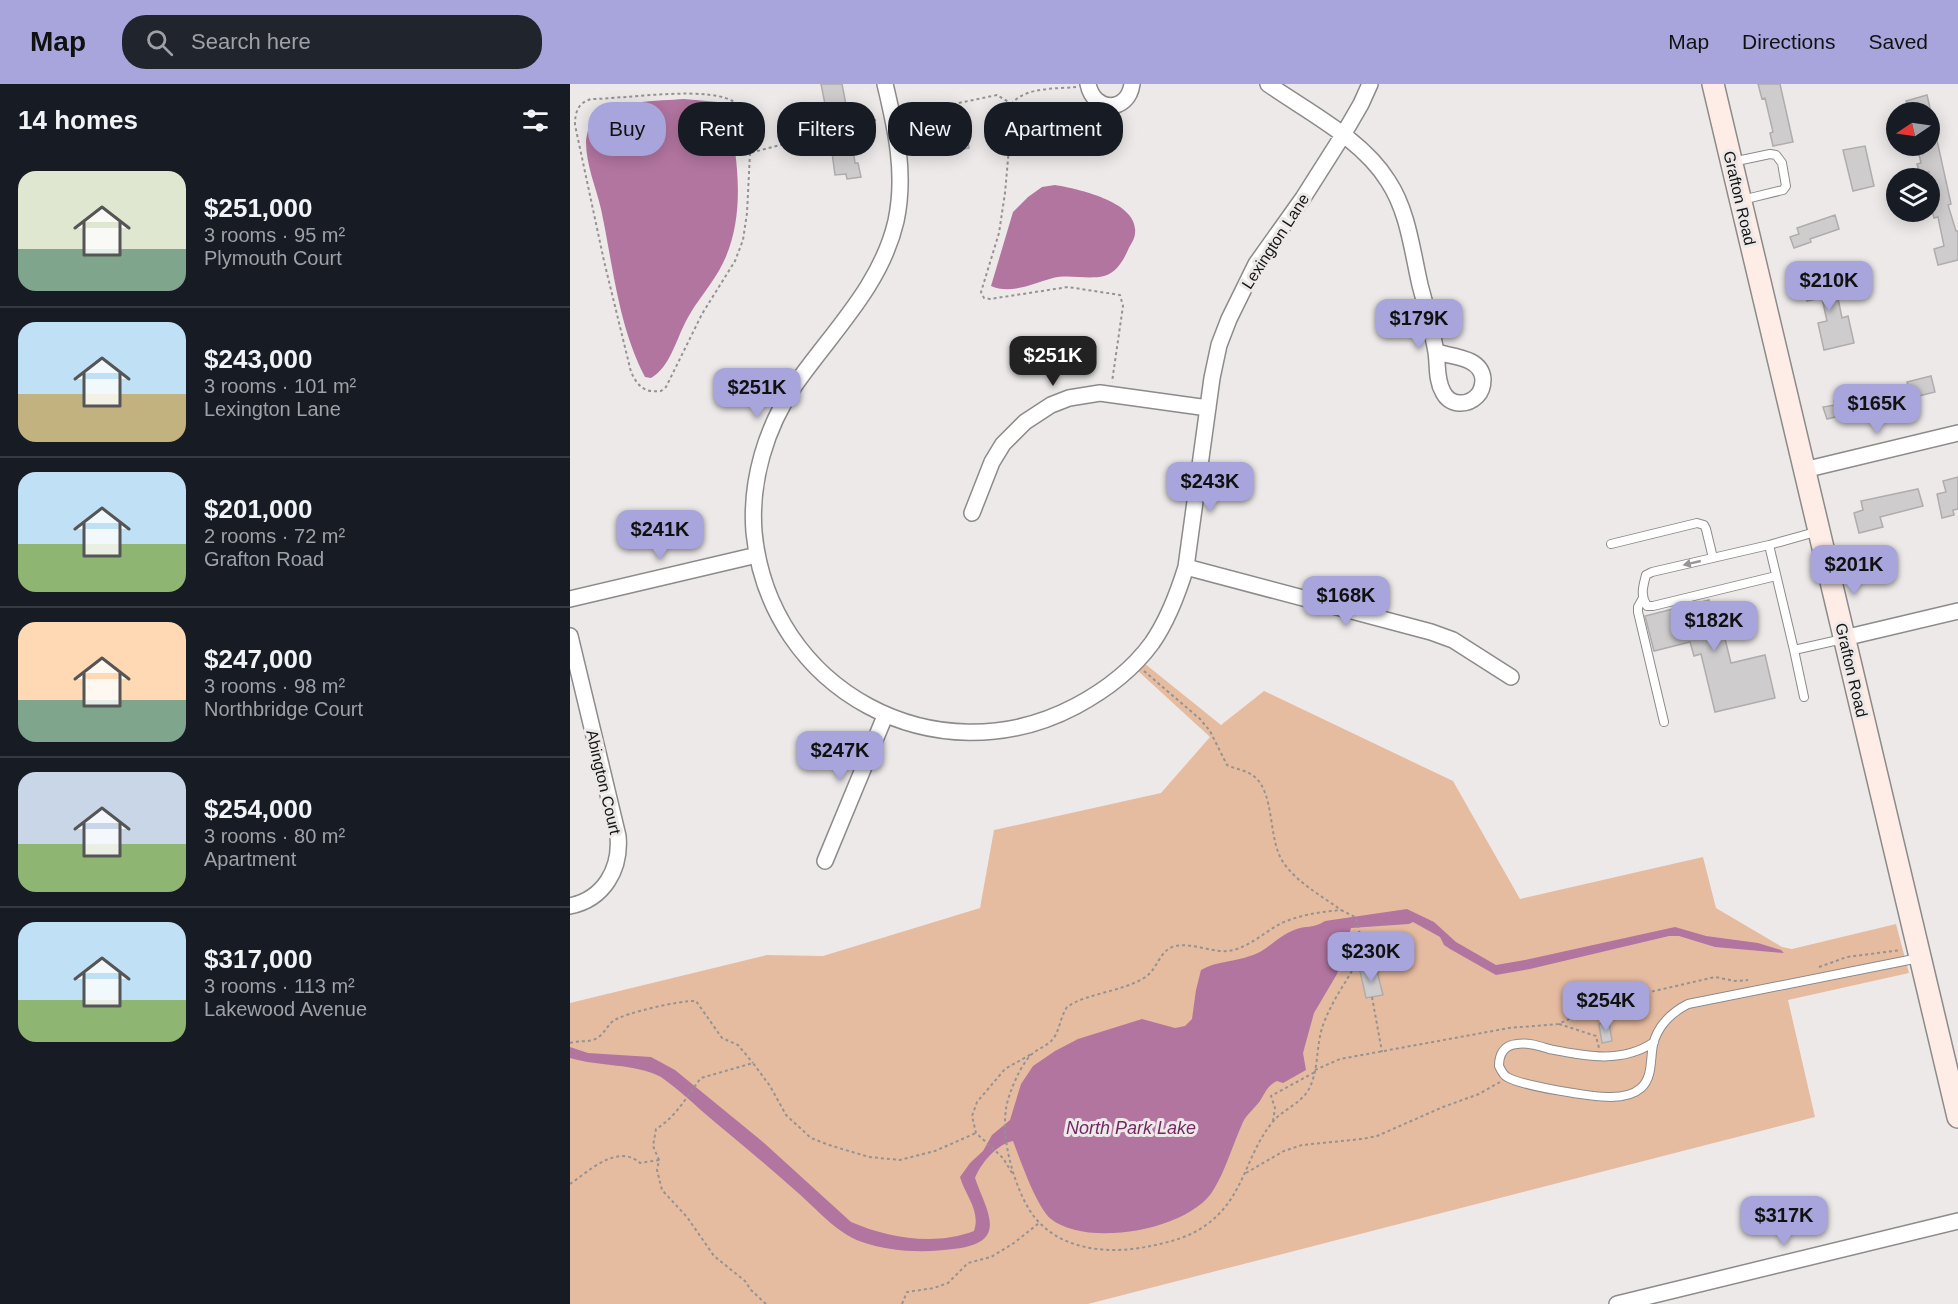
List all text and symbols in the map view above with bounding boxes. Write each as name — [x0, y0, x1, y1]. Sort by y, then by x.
search box — [122, 15, 542, 69]
text: Map — [30, 26, 86, 57]
icon: search — [143, 26, 176, 59]
text: Search here — [191, 29, 311, 54]
text: Map — [1668, 30, 1709, 53]
text: Directions — [1742, 30, 1835, 53]
text: Saved — [1868, 30, 1928, 53]
chip: Buy — [588, 102, 666, 156]
chip: Rent — [678, 102, 765, 156]
chip: Filters — [777, 102, 876, 156]
chip: New — [888, 102, 972, 156]
chip: Apartment — [984, 102, 1123, 156]
north arrow — [1886, 102, 1940, 156]
map controls — [1886, 102, 1940, 222]
icon: filters — [519, 104, 552, 137]
text: 14 homes — [18, 105, 138, 135]
street label: Grafton Road — [1720, 149, 1759, 247]
button: layers — [1886, 168, 1940, 222]
street label: Lexington Lane — [1238, 191, 1312, 292]
text: $251,000 — [204, 193, 312, 223]
icon: home — [66, 195, 138, 267]
text: 3 rooms · 95 m² — [204, 224, 345, 246]
text: Plymouth Court — [204, 247, 342, 269]
pin: $210K — [1787, 261, 1871, 312]
text: $210K — [1800, 269, 1858, 291]
pin: $179K — [1377, 299, 1461, 350]
text: $179K — [1390, 307, 1448, 329]
pin: $251K — [1011, 336, 1095, 387]
text: $243,000 — [204, 344, 312, 374]
text: $251K — [1024, 344, 1082, 366]
icon: home — [66, 346, 138, 418]
pin: $251K — [715, 368, 799, 419]
text: 3 rooms · 101 m² — [204, 375, 356, 397]
text: $251K — [728, 376, 786, 398]
pin: $165K — [1835, 384, 1919, 435]
text: $165K — [1848, 392, 1906, 414]
text: Lexington Lane — [204, 398, 341, 420]
pin: $243K — [1168, 462, 1252, 513]
text: $243K — [1181, 470, 1239, 492]
text: $201,000 — [204, 494, 312, 524]
icon: home — [66, 496, 138, 568]
pin: $241K — [618, 510, 702, 561]
text: $241K — [631, 518, 689, 540]
text: 2 rooms · 72 m² — [204, 525, 345, 547]
pin: $201K — [1812, 545, 1896, 596]
text: Grafton Road — [204, 548, 324, 570]
text: $201K — [1825, 553, 1883, 575]
one-way arrow — [1682, 559, 1701, 568]
pin: $168K — [1304, 576, 1388, 627]
text: $168K — [1317, 584, 1375, 606]
pin: $182K — [1672, 601, 1756, 652]
text: $182K — [1685, 609, 1743, 631]
street label: Grafton Road — [1832, 621, 1871, 719]
text: $247,000 — [204, 644, 312, 674]
icon: home — [66, 646, 138, 718]
text: 3 rooms · 98 m² — [204, 675, 345, 697]
text: Northbridge Court — [204, 698, 363, 720]
street label: Abington Court — [583, 728, 624, 837]
pin: $247K — [798, 731, 882, 782]
text: $247K — [811, 739, 869, 761]
text: $254,000 — [204, 794, 312, 824]
icon: home — [66, 796, 138, 868]
text: 3 rooms · 80 m² — [204, 825, 345, 847]
text: Apartment — [204, 848, 296, 870]
pin: $230K — [1329, 932, 1413, 983]
text: $230K — [1342, 940, 1400, 962]
text: $317,000 — [204, 944, 312, 974]
icon: home — [66, 946, 138, 1018]
text: 3 rooms · 113 m² — [204, 975, 355, 997]
pin: $254K — [1564, 981, 1648, 1032]
text: $254K — [1577, 989, 1635, 1011]
text: Lakewood Avenue — [204, 998, 367, 1020]
water label: North Park Lake — [1066, 1118, 1196, 1138]
pin: $317K — [1742, 1196, 1826, 1247]
text: $317K — [1755, 1204, 1813, 1226]

